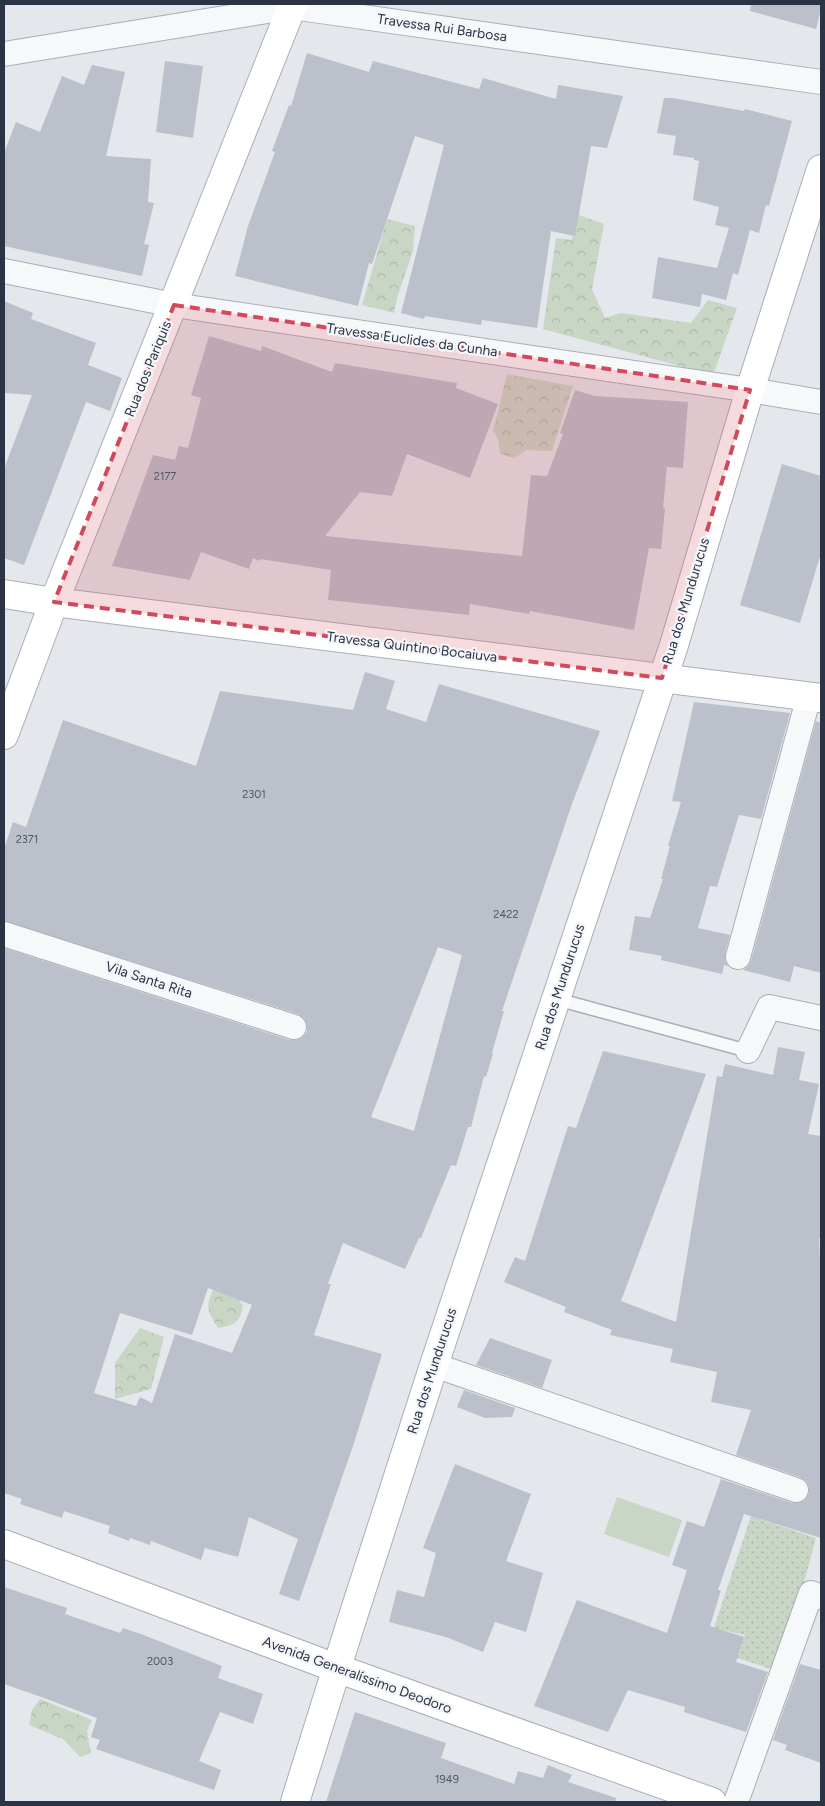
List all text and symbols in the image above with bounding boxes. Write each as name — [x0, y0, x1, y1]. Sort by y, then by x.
street label: Travessa Rui Barbosa — [376, 10, 508, 46]
street label: Rua dos Pariquis — [121, 318, 175, 420]
street label: Travessa Euclides da Cunha — [325, 320, 499, 360]
house number: 2177 — [154, 470, 176, 483]
street label: Rua dos Mundurucus — [659, 536, 713, 666]
street label: Travessa Quintino Bocaiuva — [326, 628, 498, 666]
house number: 2301 — [242, 788, 266, 801]
house number: 2371 — [16, 833, 38, 846]
house number: 2422 — [493, 908, 519, 921]
street label: Rua dos Mundurucus — [532, 922, 588, 1052]
street label: Vila Santa Rita — [103, 958, 195, 1002]
street label: Rua dos Mundurucus — [404, 1306, 460, 1436]
street label: Avenida Generalíssimo Deodoro — [260, 1633, 454, 1717]
house number: 2003 — [147, 1655, 173, 1668]
house number: 1949 — [435, 1773, 459, 1786]

